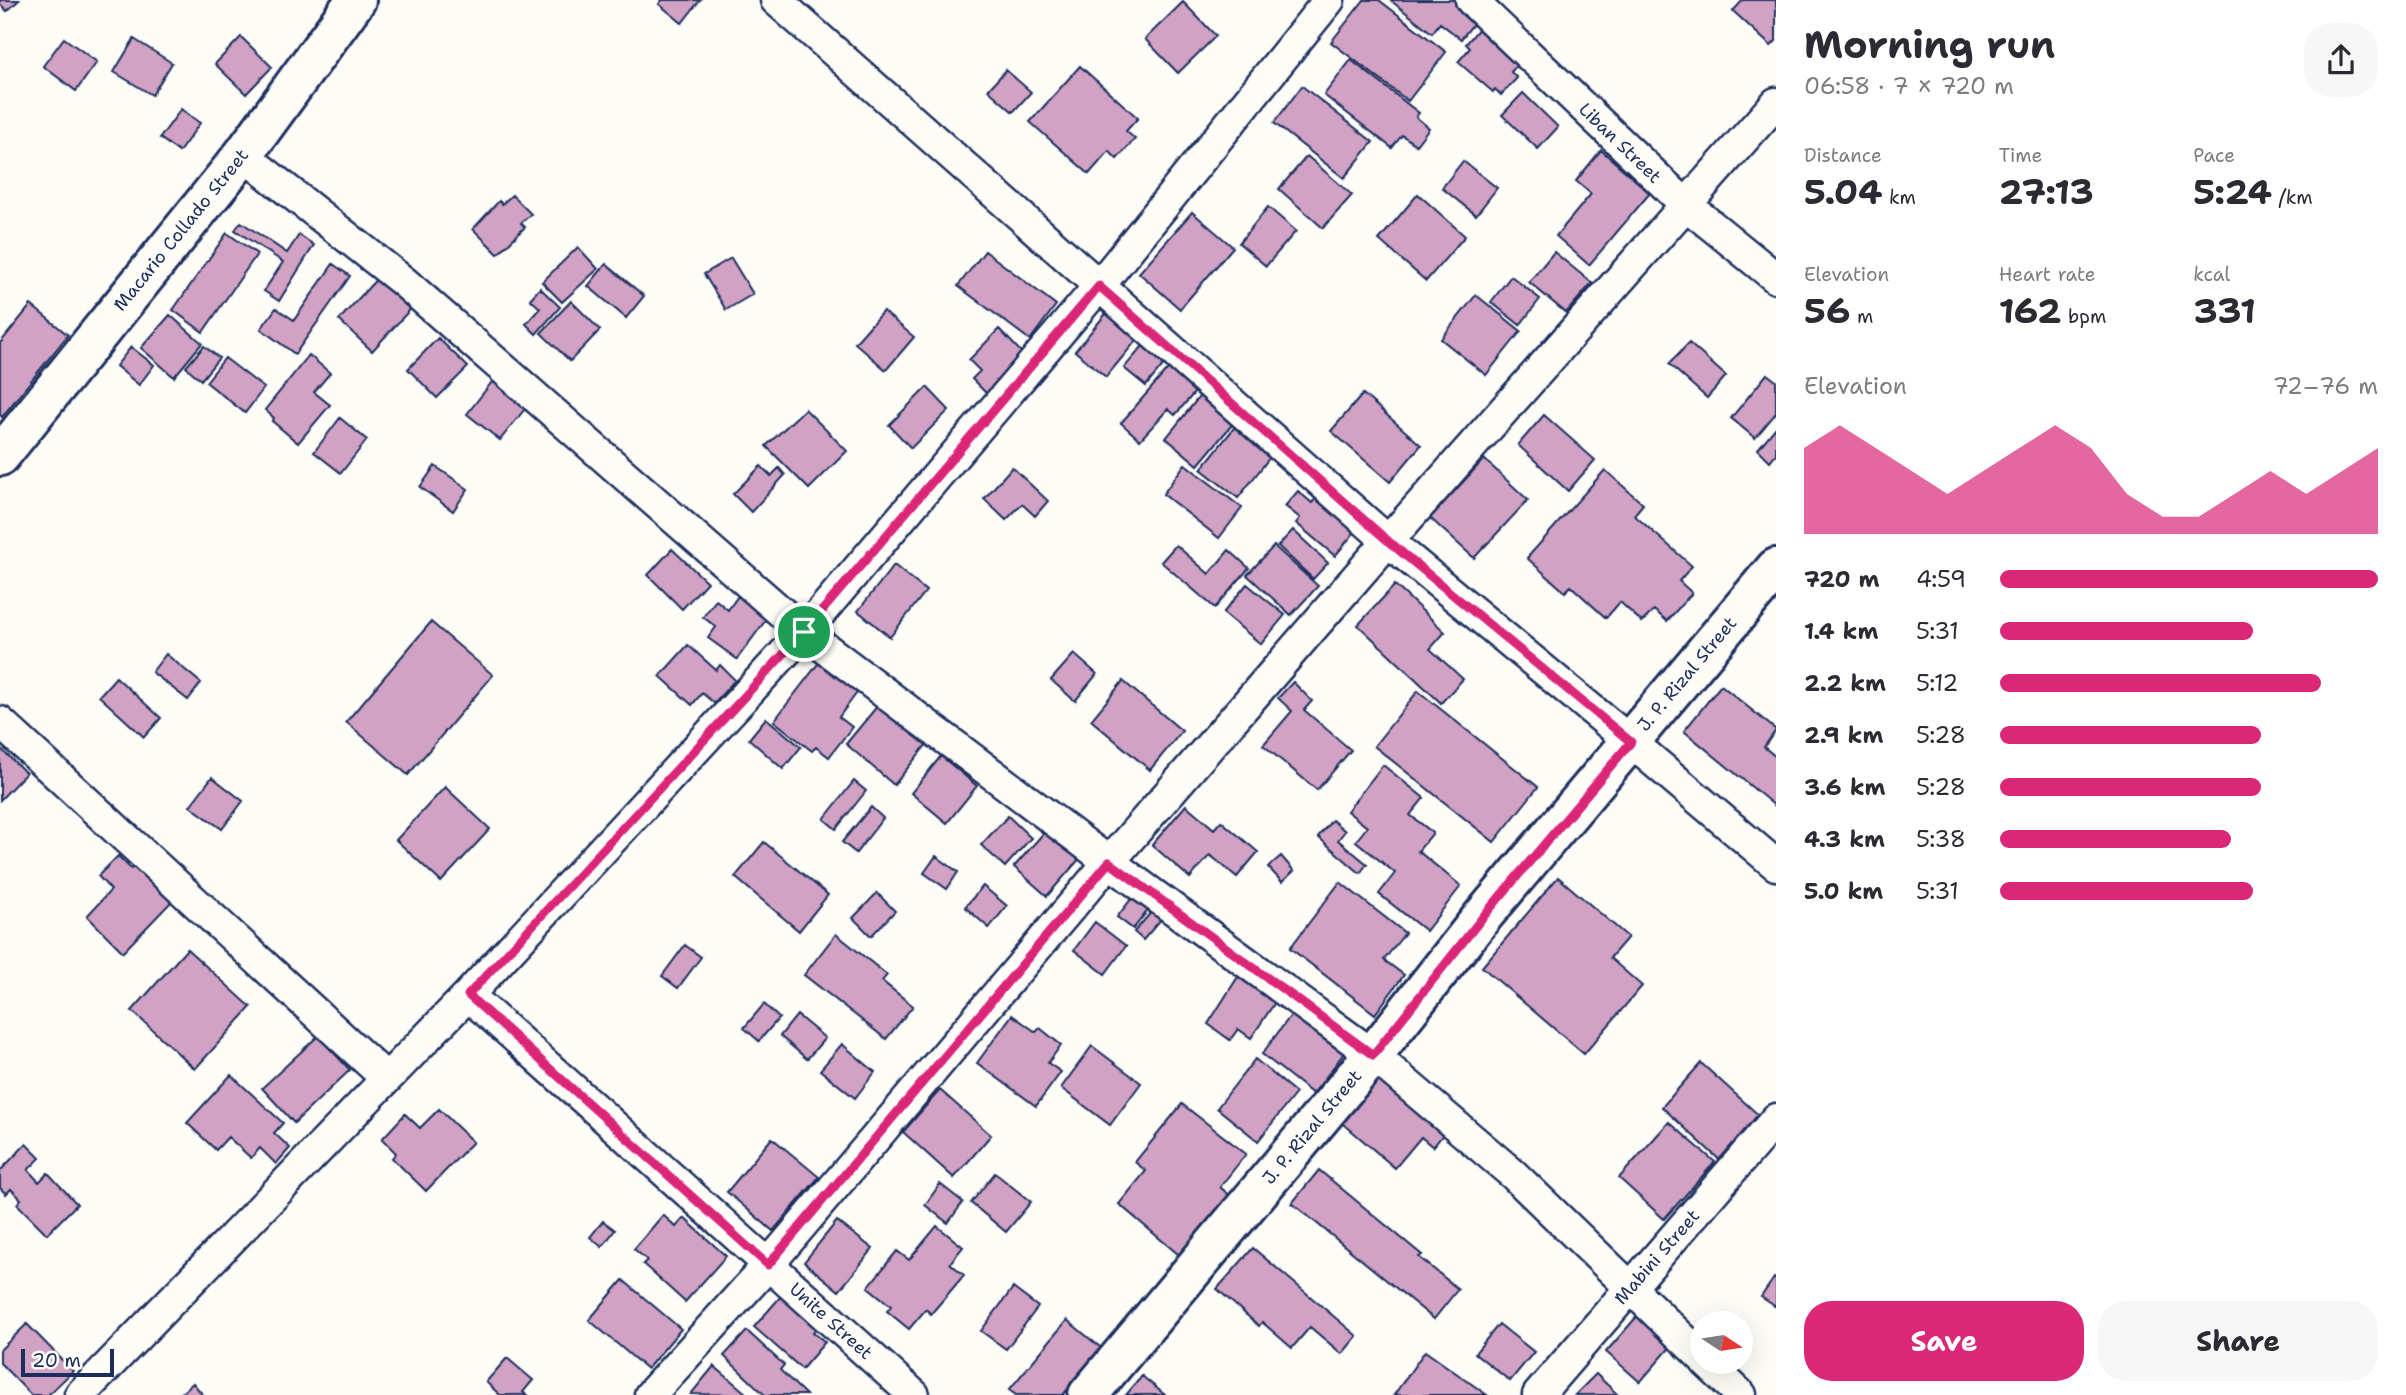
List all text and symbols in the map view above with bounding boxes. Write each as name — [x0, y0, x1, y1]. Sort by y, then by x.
text: Morning run — [1804, 19, 2055, 70]
button: share — [2304, 23, 2378, 97]
text: 06:58 · 7 × 720 m — [1804, 71, 2014, 101]
street label: Liban Street — [1574, 98, 1667, 189]
text: Distance — [1804, 143, 1882, 168]
text: Time — [1999, 143, 2042, 168]
text: Pace — [2193, 143, 2235, 168]
street label: Macario Collado Street — [108, 144, 254, 316]
text: 5.04 — [1804, 168, 1883, 215]
text: 27:13 — [1999, 168, 2094, 215]
text: 5:24 — [2193, 168, 2272, 215]
text: km — [1883, 185, 1916, 210]
text: /km — [2272, 185, 2313, 210]
text: Elevation — [1804, 262, 1889, 287]
text: Heart rate — [1999, 262, 2095, 287]
text: kcal — [2193, 262, 2230, 287]
text: 56 — [1804, 287, 1850, 334]
text: 162 — [1999, 287, 2062, 334]
text: 331 — [2193, 287, 2256, 334]
text: m — [1850, 304, 1873, 329]
text: bpm — [2062, 304, 2106, 329]
text: Elevation — [1804, 371, 1907, 401]
text: 72–76 m — [2273, 371, 2378, 401]
text: 720 m — [1804, 564, 1880, 594]
text: 4:59 — [1916, 564, 1966, 594]
pin — [774, 602, 834, 662]
street label: J. P. Rizal Street — [1632, 612, 1742, 736]
icon: arrive — [785, 613, 823, 651]
text: 1.4 km — [1804, 616, 1878, 646]
text: 5:31 — [1916, 616, 1959, 646]
text: 2.2 km — [1804, 668, 1886, 698]
text: 5:12 — [1916, 668, 1958, 698]
text: 2.9 km — [1804, 720, 1883, 750]
text: 5:28 — [1916, 720, 1966, 750]
text: 3.6 km — [1804, 772, 1885, 802]
text: 5:28 — [1916, 772, 1966, 802]
text: 4.3 km — [1804, 824, 1885, 854]
text: 5:38 — [1916, 824, 1966, 854]
text: 5.0 km — [1804, 876, 1883, 906]
text: 5:31 — [1916, 876, 1959, 906]
street label: J. P. Rizal Street — [1257, 1065, 1367, 1189]
street label: Mabini Street — [1609, 1204, 1705, 1310]
street label: Unite Street — [784, 1277, 878, 1365]
button: Save — [1804, 1301, 2084, 1381]
button: Share — [2098, 1301, 2378, 1381]
north arrow — [1690, 1311, 1754, 1374]
map controls — [1690, 1311, 1753, 1374]
scale bar — [21, 1346, 114, 1378]
text: 20 m — [32, 1348, 81, 1373]

